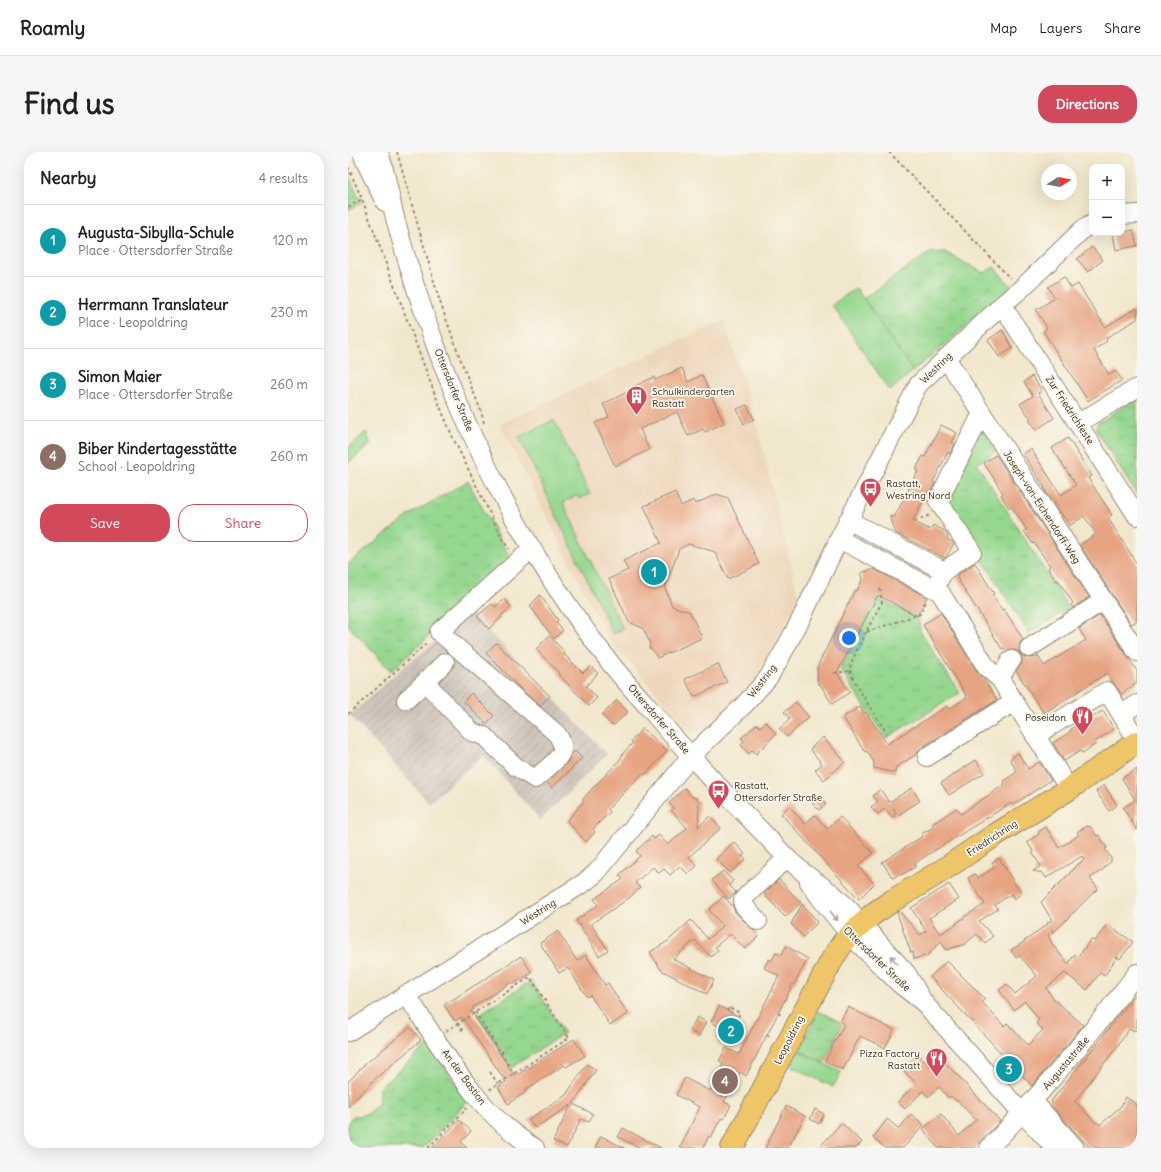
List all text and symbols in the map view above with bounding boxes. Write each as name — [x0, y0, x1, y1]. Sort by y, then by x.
text: Roamly — [20, 16, 85, 40]
text: Map — [990, 19, 1017, 37]
text: Layers — [1039, 19, 1082, 37]
text: Share — [1104, 19, 1141, 37]
button: Directions — [1038, 85, 1137, 123]
text: Find us — [24, 86, 115, 122]
north arrow — [1041, 164, 1077, 200]
map controls — [1089, 164, 1125, 236]
button: + — [1089, 164, 1125, 200]
text: Nearby — [40, 167, 96, 189]
text: 4 results — [259, 170, 308, 187]
button: − — [1089, 200, 1125, 236]
text: Augusta-Sibylla-Schule — [78, 223, 234, 242]
text: 1 — [50, 232, 56, 249]
text: 120 m — [273, 232, 308, 249]
text: Place · Ottersdorfer Straße — [78, 242, 233, 259]
text: Herrmann Translateur — [78, 295, 228, 314]
text: 2 — [49, 304, 57, 321]
text: 230 m — [270, 304, 308, 321]
text: Place · Leopoldring — [78, 314, 188, 331]
street label: Ottersdorfer Straße — [431, 347, 477, 433]
street label: Westring — [917, 350, 955, 386]
text: Simon Maier — [78, 367, 162, 386]
street label: Zur Friedrichfeste — [1043, 373, 1097, 447]
text: 3 — [49, 376, 57, 393]
text: 260 m — [270, 376, 308, 393]
building icon: Schulkindergarten Rastatt — [623, 384, 649, 417]
place label: Schulkindergarten Rastatt — [652, 385, 735, 410]
text: Place · Ottersdorfer Straße — [78, 386, 233, 403]
text: Biber Kindertagesstätte — [78, 439, 237, 458]
text: 4 — [49, 448, 57, 465]
text: 260 m — [270, 448, 308, 465]
street label: Joseph-von-Eichendorff-Weg — [1001, 448, 1083, 566]
text: School · Leopoldring — [78, 458, 195, 475]
bus stop icon: Rastatt, Westring Nord — [858, 476, 884, 509]
place label: Rastatt, Westring Nord — [886, 477, 951, 502]
button: Save — [40, 504, 170, 542]
button: Share — [178, 504, 308, 542]
pin: 1 — [641, 557, 667, 587]
your location — [839, 628, 859, 648]
street label: Westring — [745, 661, 779, 701]
street label: Ottersdorfer Straße — [625, 681, 693, 757]
restaurant icon: Poseidon — [1069, 704, 1095, 737]
place label: Poseidon — [1025, 711, 1066, 724]
bus stop icon: Rastatt, Ottersdorfer Straße — [705, 778, 731, 811]
place label: Rastatt, Ottersdorfer Straße — [734, 779, 822, 804]
street label: Friedrichring — [964, 817, 1020, 859]
street label: Westring — [518, 896, 558, 928]
one-way arrow — [830, 911, 839, 922]
street label: Ottersdorfer Straße — [841, 924, 913, 994]
one-way arrow — [889, 955, 899, 965]
street label: Leopoldring — [771, 1013, 807, 1067]
pin: 2 — [718, 1016, 744, 1046]
street label: Augustastraße — [1040, 1034, 1092, 1092]
restaurant icon: Pizza Factory Rastatt — [923, 1046, 949, 1079]
street label: An der Bastion — [439, 1047, 489, 1107]
place label: Pizza Factory Rastatt — [859, 1047, 921, 1072]
pin: 3 — [996, 1054, 1022, 1084]
pin: 4 — [712, 1066, 738, 1096]

